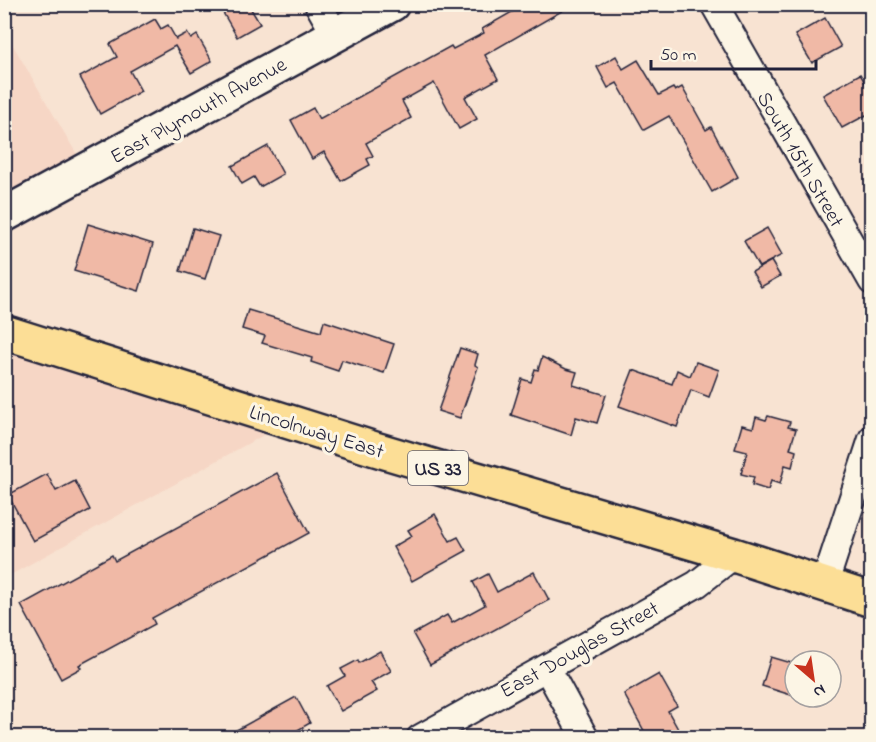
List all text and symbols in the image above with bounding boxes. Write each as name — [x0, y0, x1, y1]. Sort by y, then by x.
scale bar — [651, 33, 816, 71]
text: 50 m — [660, 43, 697, 69]
street label: East Plymouth Avenue — [105, 50, 294, 174]
street label: South 15th Street — [748, 86, 850, 234]
street label: Lincolnway East — [245, 398, 387, 470]
road number: US 33 — [408, 451, 468, 485]
street label: East Douglas Street — [495, 595, 666, 709]
north arrow — [783, 649, 843, 709]
text: N — [809, 677, 830, 704]

